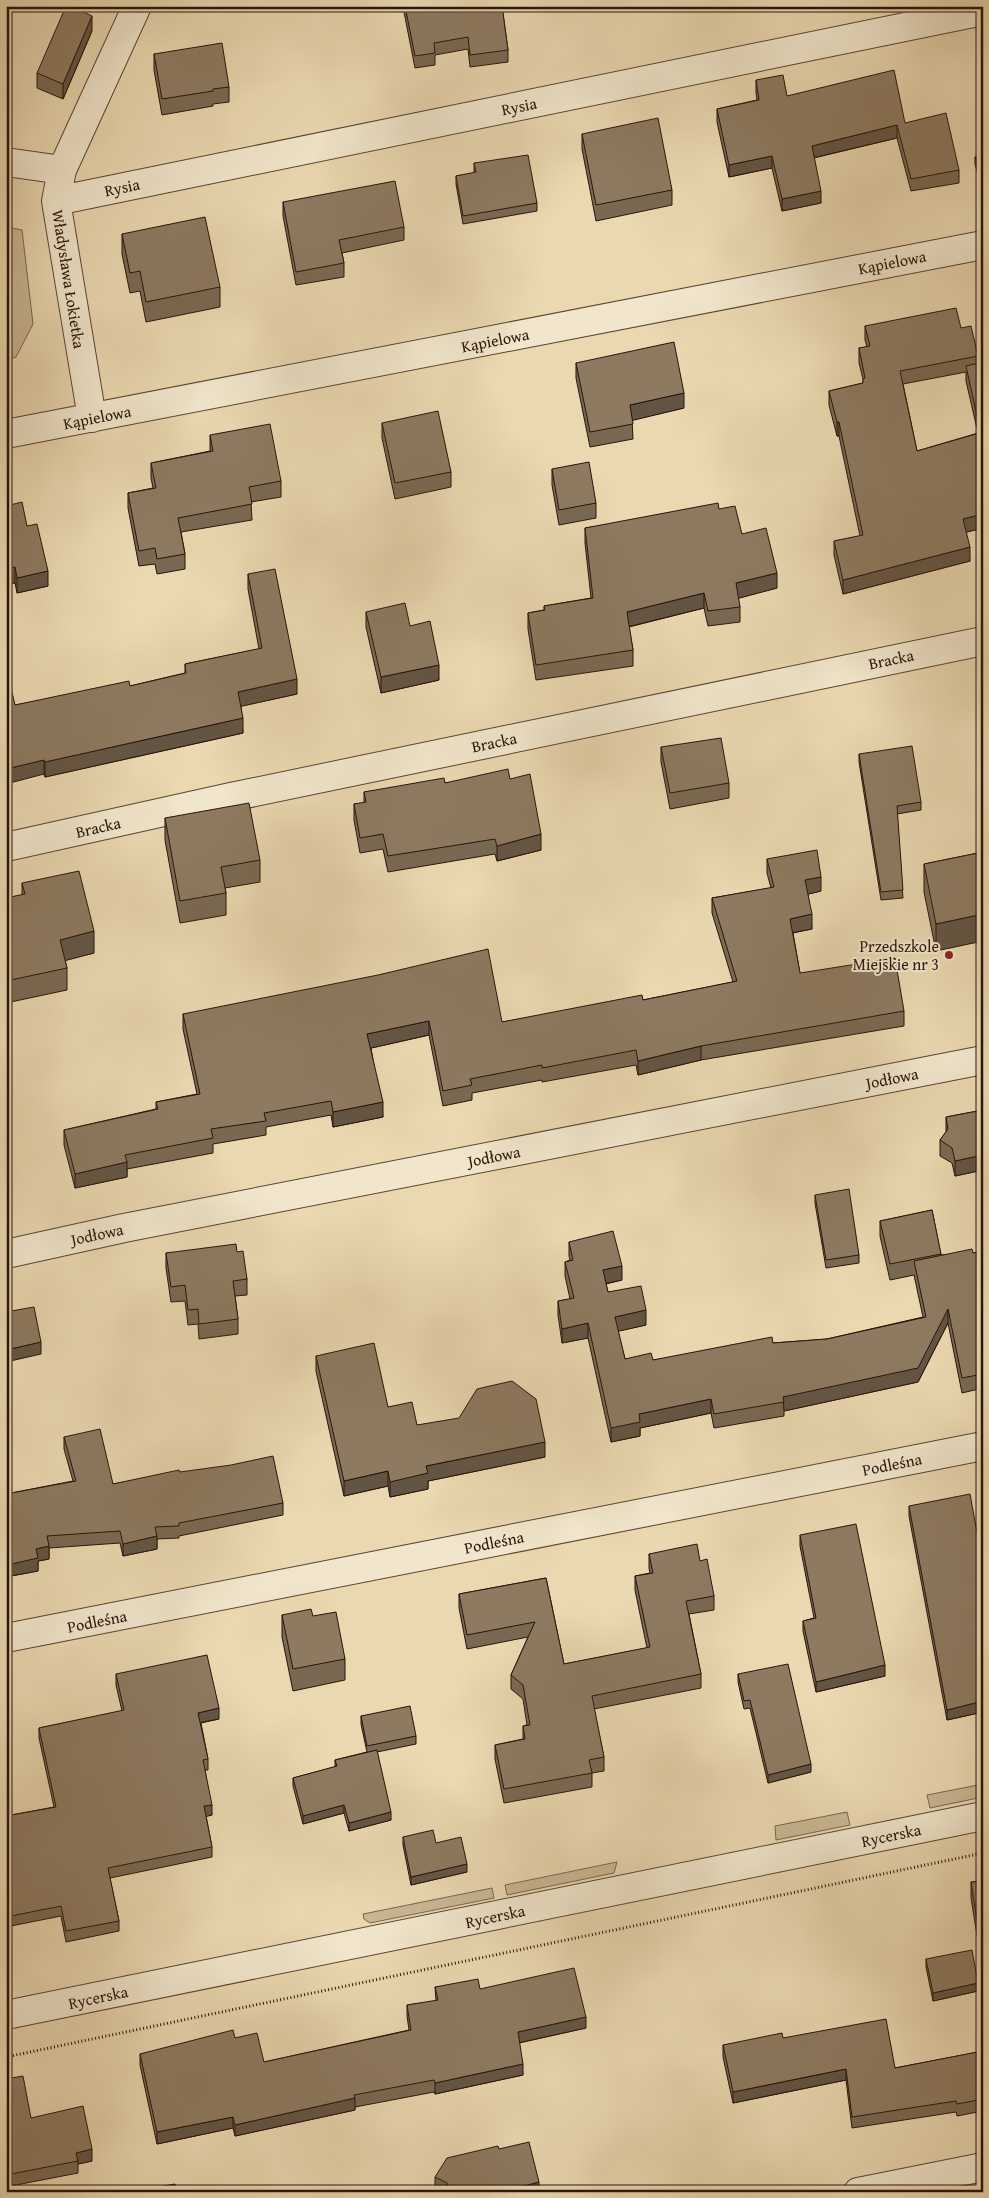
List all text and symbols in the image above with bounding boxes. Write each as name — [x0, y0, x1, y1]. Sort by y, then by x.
street label: Rysia — [499, 90, 539, 121]
street label: Rysia — [102, 171, 142, 202]
street label: Władysława Łokietka — [46, 208, 92, 351]
street label: Kąpielowa — [856, 244, 928, 280]
street label: Kąpielowa — [459, 322, 531, 358]
street label: Kąpielowa — [61, 399, 133, 435]
street label: Bracka — [866, 642, 916, 675]
street label: Bracka — [469, 725, 519, 758]
street label: Bracka — [73, 810, 123, 844]
place label: Przedszkole Miejskie nr 3 — [853, 934, 939, 976]
marker: Przedszkole Miejskie nr 3 — [943, 949, 955, 961]
street label: Jodłowa — [862, 1061, 921, 1095]
street label: Jodłowa — [464, 1139, 523, 1173]
street label: Jodłowa — [67, 1217, 126, 1252]
street label: Podleśna — [860, 1446, 924, 1482]
street label: Podleśna — [462, 1524, 526, 1560]
street label: Podleśna — [65, 1603, 129, 1639]
street label: Rycerska — [859, 1817, 923, 1853]
street label: Rycerska — [463, 1898, 527, 1934]
street label: Rycerska — [66, 1979, 130, 2015]

